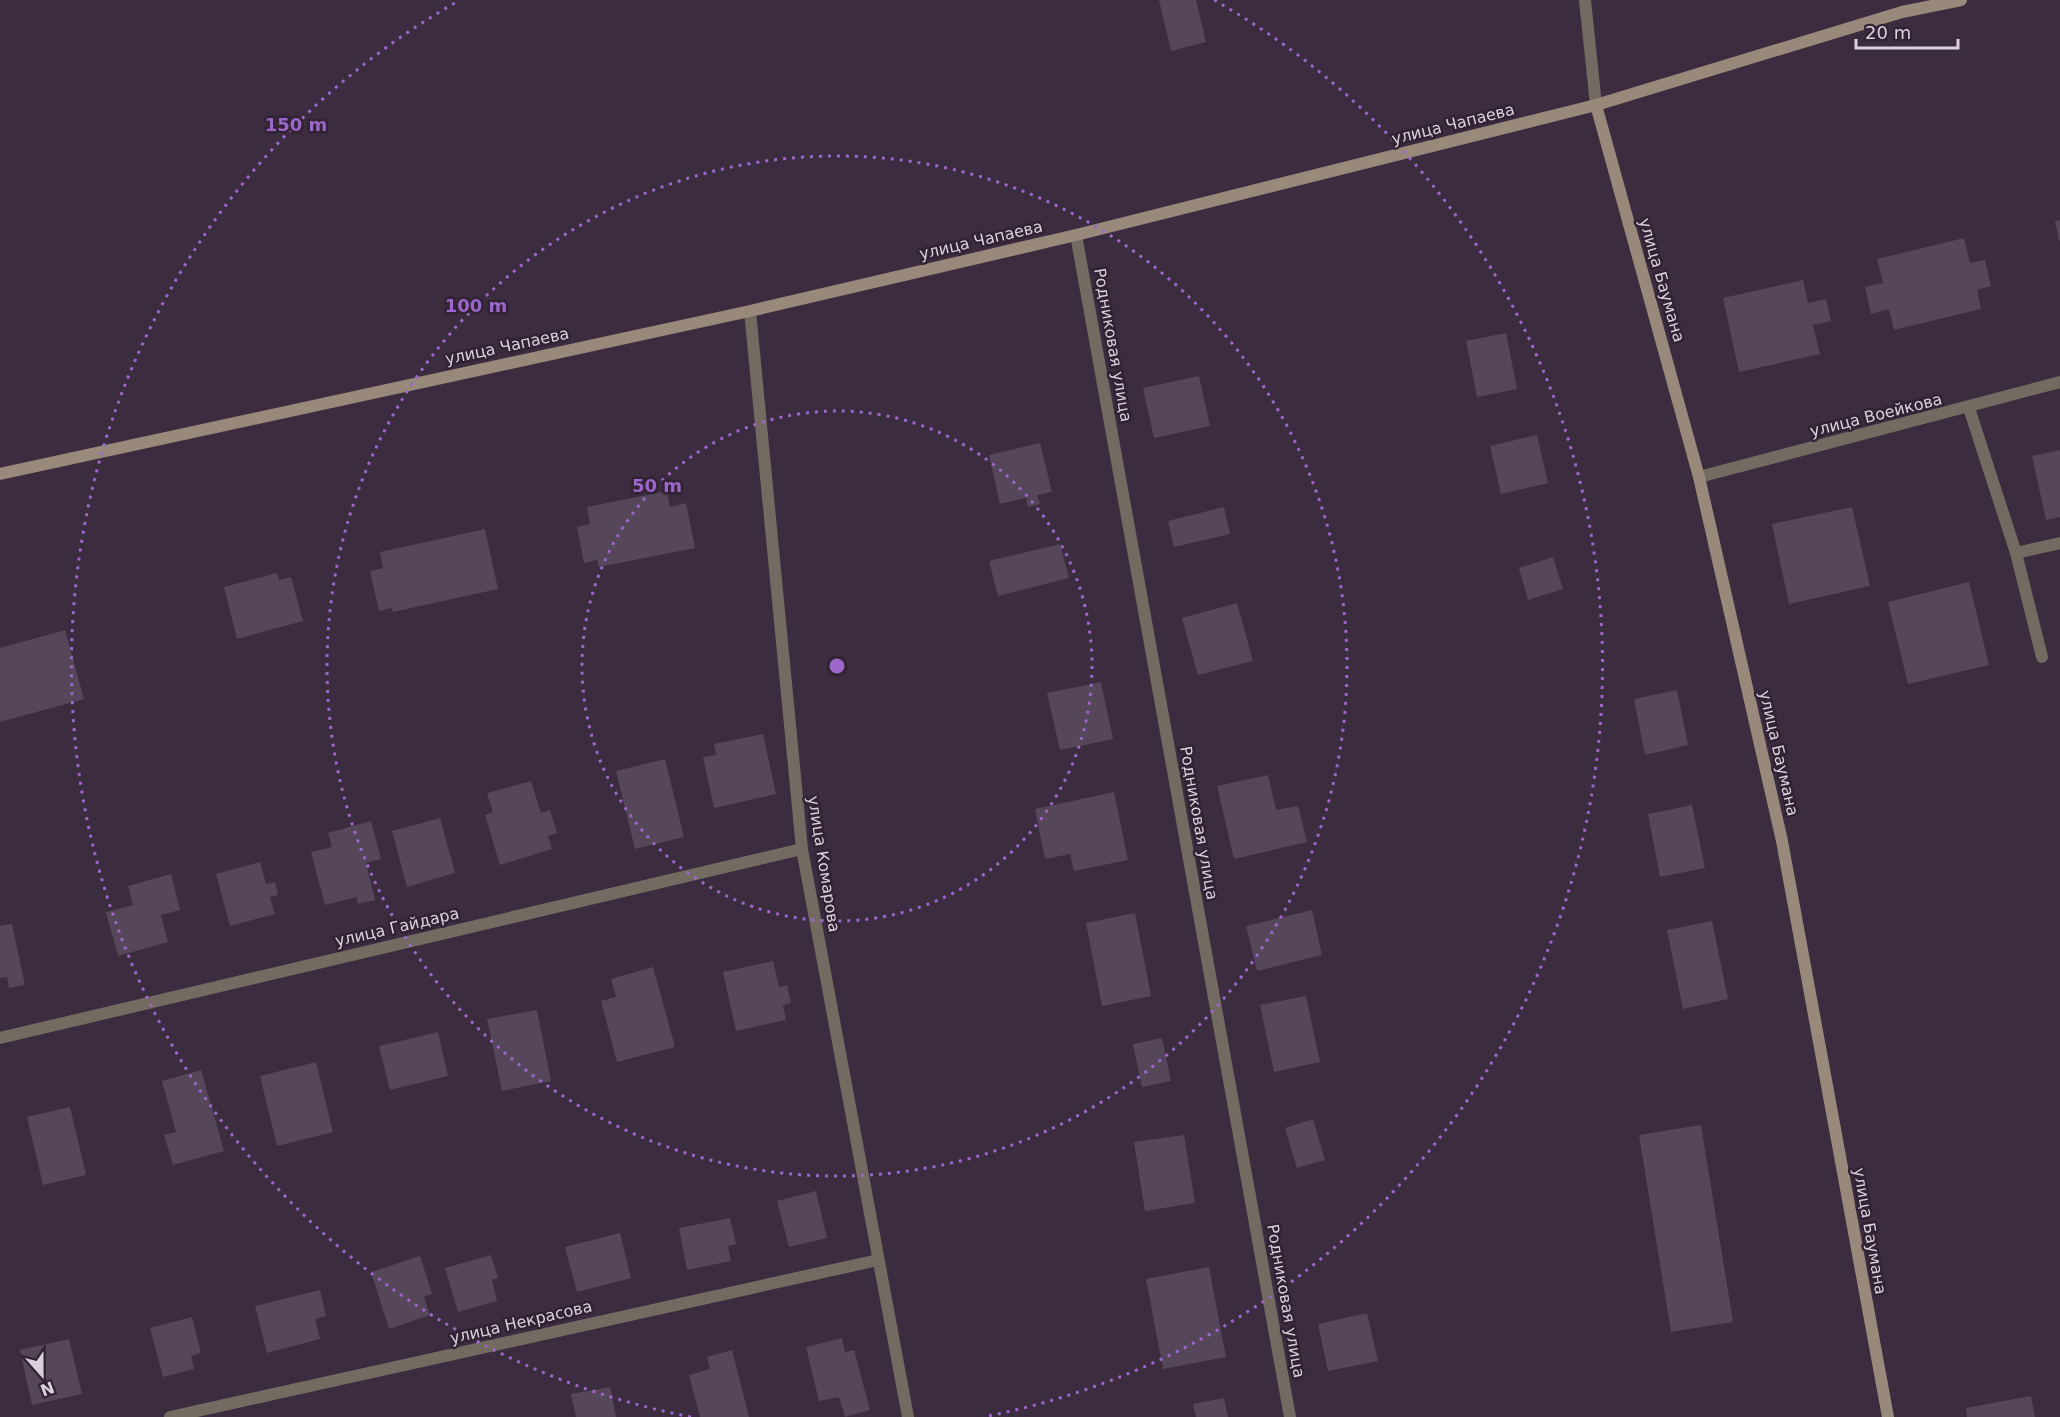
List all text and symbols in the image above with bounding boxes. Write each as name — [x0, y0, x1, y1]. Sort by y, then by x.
scale bar — [1856, 12, 1958, 50]
text: 20 m — [1865, 22, 1911, 43]
street label: улица Чапаева — [1390, 100, 1516, 148]
text: 150 m — [265, 114, 327, 135]
street label: улица Баумана — [1635, 216, 1689, 344]
street label: улица Чапаева — [917, 217, 1045, 263]
street label: Родниковая улица — [1090, 267, 1136, 423]
text: 100 m — [445, 295, 507, 316]
street label: улица Чапаева — [443, 324, 571, 368]
street label: улица Воейкова — [1808, 389, 1944, 441]
text: 50 m — [632, 475, 682, 496]
centre of rings — [827, 656, 847, 676]
street label: улица Баумана — [1755, 688, 1803, 818]
street label: Родниковая улица — [1176, 745, 1222, 901]
street label: улица Комарова — [804, 794, 844, 934]
street label: улица Гайдара — [333, 903, 461, 951]
street label: улица Баумана — [1850, 1166, 1890, 1296]
street label: Родниковая улица — [1263, 1223, 1309, 1379]
street label: улица Некрасова — [448, 1296, 594, 1348]
north arrow — [12, 1345, 72, 1405]
text: N — [38, 1377, 57, 1400]

